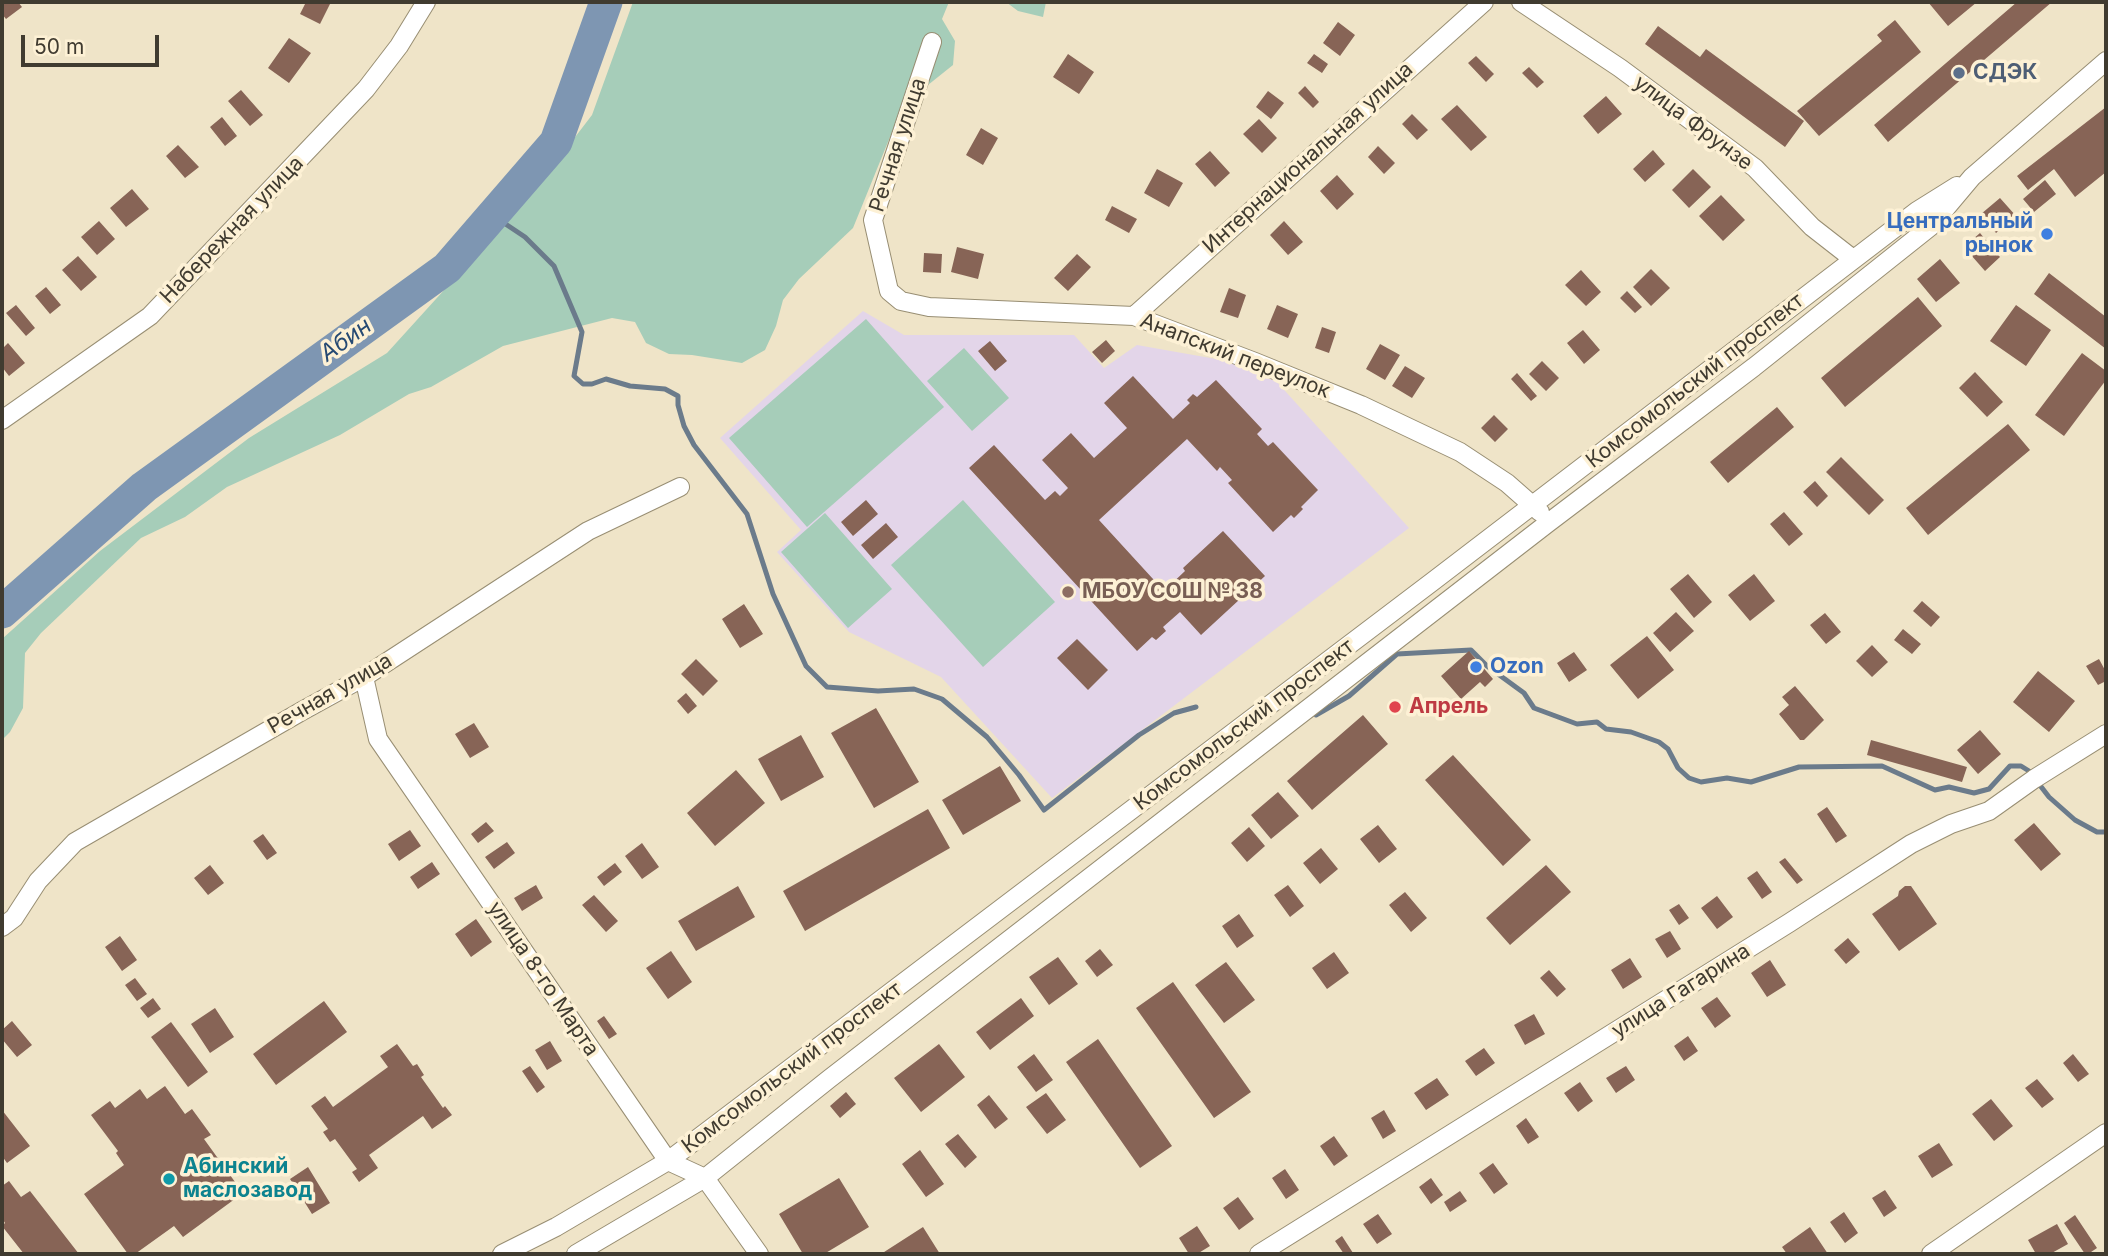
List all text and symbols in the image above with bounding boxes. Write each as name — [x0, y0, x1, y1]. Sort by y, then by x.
scale bar — [24, 21, 163, 65]
text: 50 m — [34, 34, 84, 59]
street label: Интернациональная улица — [1198, 57, 1418, 259]
place label: СДЭК — [1973, 60, 2037, 86]
marker: СДЭК — [1951, 65, 1967, 81]
street label: улица Фрунзе — [1629, 70, 1757, 176]
street label: Речная улица — [864, 75, 932, 215]
street label: Набережная улица — [155, 151, 309, 309]
place label: Центральный рынок — [1887, 209, 2033, 259]
marker: Центральный рынок — [2039, 226, 2055, 242]
street label: Комсомольский проспект — [1581, 288, 1809, 474]
street label: Анапский переулок — [1136, 308, 1334, 404]
water label: Абин — [315, 312, 377, 368]
place label: МБОУ СОШ № 38 — [1082, 579, 1263, 605]
marker: МБОУ СОШ № 38 — [1060, 584, 1076, 600]
street label: Комсомольский проспект — [1129, 634, 1359, 816]
street label: Речная улица — [263, 648, 397, 740]
place label: Ozon — [1490, 654, 1544, 680]
marker: Ozon — [1468, 659, 1484, 675]
place label: Апрель — [1409, 694, 1488, 720]
marker: Апрель — [1387, 699, 1403, 715]
street label: улица 8-го Марта — [482, 897, 604, 1061]
street label: улица Гагарина — [1607, 938, 1755, 1044]
street label: Комсомольский проспект — [677, 977, 907, 1159]
place label: Абинский маслозавод — [183, 1154, 312, 1204]
marker: Абинский маслозавод — [161, 1171, 177, 1187]

